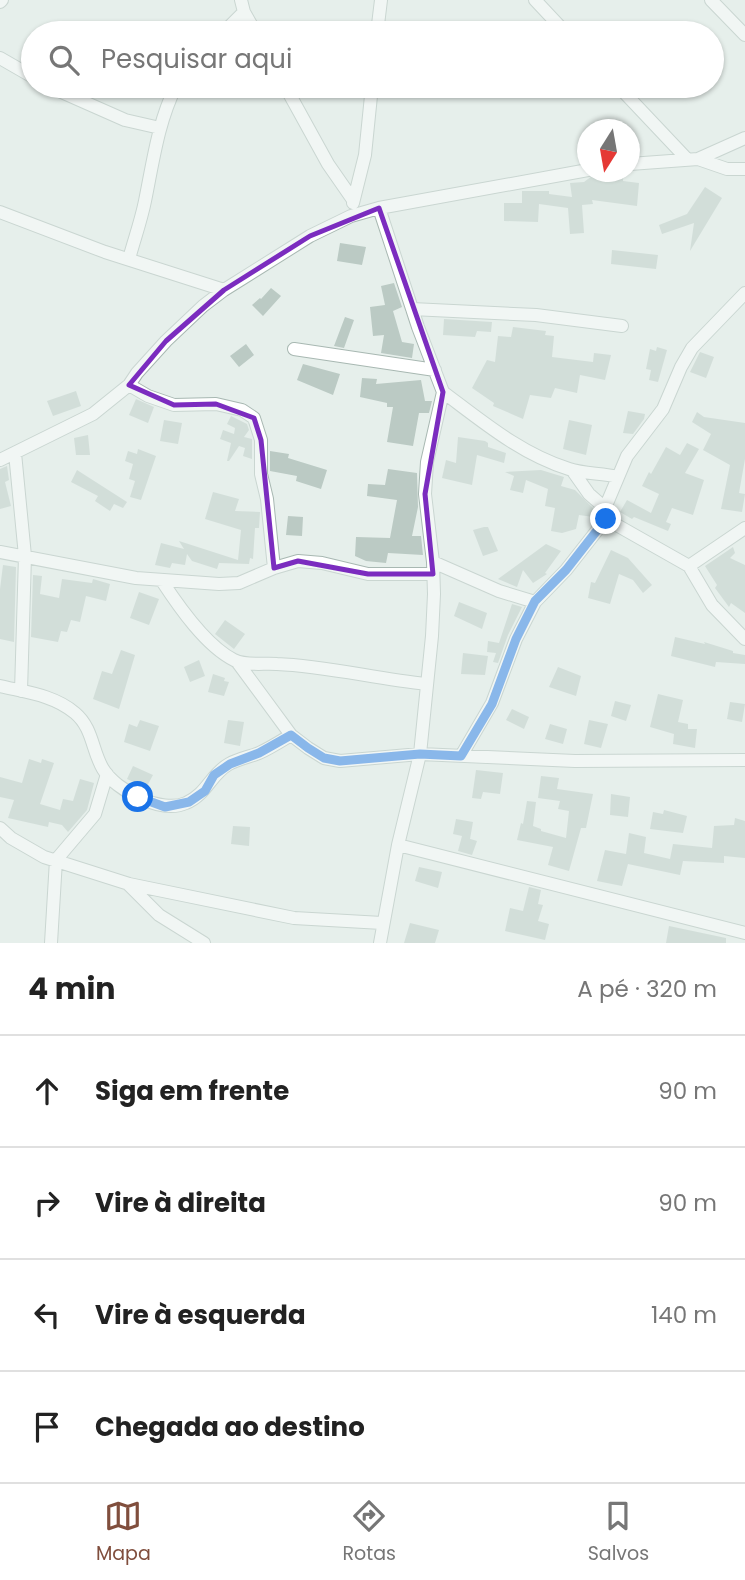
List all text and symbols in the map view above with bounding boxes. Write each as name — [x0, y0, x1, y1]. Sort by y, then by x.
search box — [21, 21, 724, 98]
icon: search — [45, 41, 83, 79]
text: Pesquisar aqui — [101, 41, 292, 77]
north arrow — [577, 119, 640, 182]
route end — [590, 503, 621, 534]
route start — [122, 781, 153, 812]
text: 4 min — [28, 967, 116, 1010]
text: A pé · 320 m — [577, 973, 717, 1005]
icon: ahead — [28, 1072, 66, 1110]
text: Siga em frente — [95, 1073, 289, 1109]
text: 90 m — [658, 1075, 717, 1107]
icon: right — [28, 1184, 66, 1222]
text: Vire à direita — [95, 1185, 266, 1221]
text: 90 m — [658, 1187, 717, 1219]
icon: left — [28, 1296, 66, 1334]
text: Vire à esquerda — [95, 1297, 306, 1333]
text: 140 m — [651, 1299, 717, 1331]
icon: arrive — [28, 1408, 66, 1446]
text: Chegada ao destino — [95, 1409, 365, 1445]
tab: Mapa — [96, 1497, 151, 1568]
tab: Rotas — [343, 1497, 396, 1568]
tab: Salvos — [588, 1497, 649, 1568]

